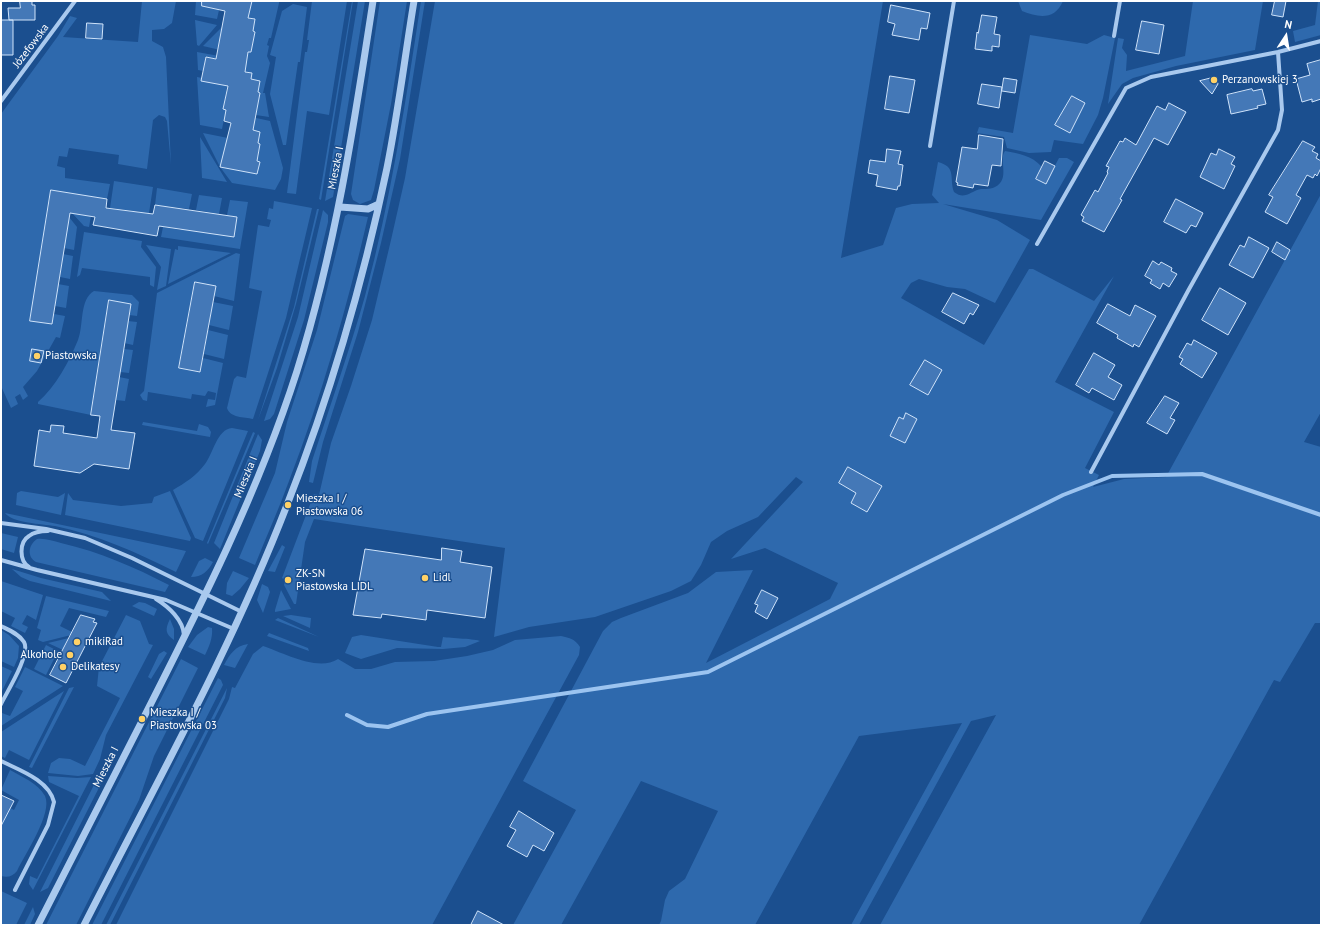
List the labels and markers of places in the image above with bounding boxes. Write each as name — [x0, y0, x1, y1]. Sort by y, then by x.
place label: Perzanowskiej 3 — [1222, 73, 1298, 87]
marker: Perzanowskiej 3 — [1209, 75, 1219, 85]
place label: Piastowska — [45, 349, 97, 363]
marker: Piastowska — [32, 351, 42, 361]
place label: Mieszka I / Piastowska 06 — [296, 492, 363, 518]
marker: Mieszka I / Piastowska 06 — [283, 500, 293, 510]
place label: ZK-SN Piastowska LIDL — [296, 567, 373, 593]
place label: Lidl — [433, 571, 451, 585]
marker: Lidl — [420, 573, 430, 583]
marker: ZK-SN Piastowska LIDL — [283, 575, 293, 585]
place label: mikiRad — [85, 635, 123, 649]
marker: mikiRad — [72, 637, 82, 647]
place label: Alkohole — [21, 648, 62, 662]
marker: Alkohole — [65, 650, 75, 660]
place label: Delikatesy — [71, 660, 120, 674]
marker: Delikatesy — [58, 662, 68, 672]
place label: Mieszka I / Piastowska 03 — [150, 706, 217, 732]
marker: Mieszka I / Piastowska 03 — [137, 714, 147, 724]

